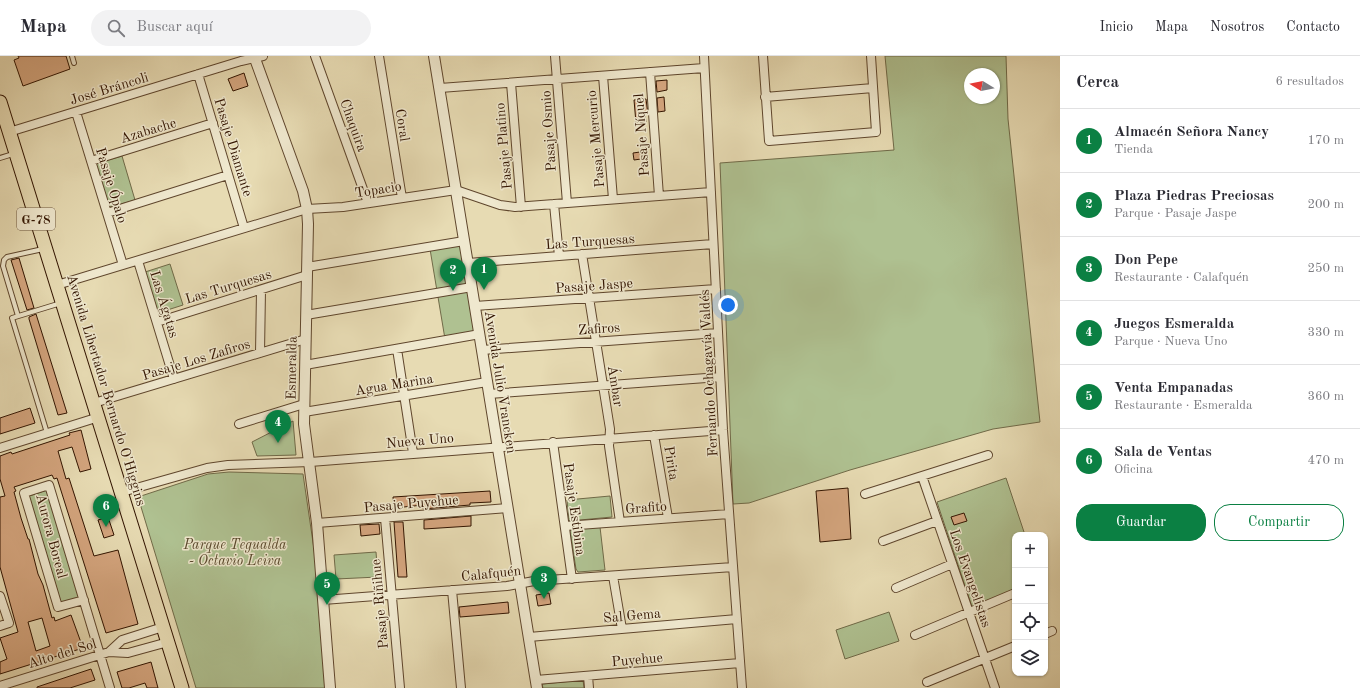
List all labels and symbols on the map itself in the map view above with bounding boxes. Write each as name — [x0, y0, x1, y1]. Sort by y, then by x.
north arrow — [964, 68, 1000, 104]
street label: José Bráncoli — [68, 70, 150, 108]
street label: Pasaje Osmio — [539, 90, 559, 172]
street label: Pasaje Mercurio — [585, 90, 607, 188]
street label: Pasaje Níquel — [632, 93, 652, 177]
street label: Pasaje Diamante — [211, 96, 255, 198]
street label: Chaquira — [337, 97, 369, 154]
street label: Pasaje Platino — [493, 102, 515, 190]
street label: Coral — [393, 108, 412, 143]
street label: Azabache — [118, 116, 178, 146]
street label: Pasaje Ópalo — [93, 145, 133, 225]
street label: Topacio — [354, 179, 403, 201]
road number: G-78 — [17, 208, 55, 230]
street label: Las Turquesas — [545, 232, 635, 252]
pin: 1 — [471, 257, 497, 290]
pin: 2 — [440, 258, 466, 291]
street label: Las Turquesas — [183, 267, 273, 307]
street label: Las Ágatas — [147, 268, 184, 340]
street label: Avenida Libertador Bernardo O'Higgins — [64, 273, 148, 508]
street label: Pasaje Jaspe — [555, 276, 633, 296]
street label: Fernando Ochagavía Valdés — [698, 289, 720, 457]
your location — [718, 295, 738, 315]
street label: Avenida Julio Vrancken — [482, 310, 518, 455]
street label: Zafiros — [578, 321, 621, 337]
street label: Esmeralda — [284, 336, 300, 400]
street label: Pasaje Los Zafiros — [141, 337, 252, 383]
street label: Ámbar — [605, 364, 628, 408]
street label: Agua Marina — [354, 372, 434, 398]
pin: 4 — [265, 410, 291, 443]
street label: Nueva Uno — [386, 431, 455, 451]
street label: Pirita — [661, 445, 681, 481]
street label: Pasaje Estibina — [561, 462, 587, 556]
street label: Aurora Boreal — [33, 492, 69, 580]
street label: Pasaje Puyehue — [363, 493, 459, 515]
pin: 6 — [93, 494, 119, 527]
street label: Grafito — [625, 500, 668, 516]
street label: Los Evangelistas — [947, 527, 993, 629]
park label: Parque Tegualda - Octavio Leiva — [182, 538, 287, 568]
street label: Pasaje Riñihue — [369, 558, 391, 650]
street label: Calafquén — [460, 564, 522, 584]
pin: 3 — [531, 566, 557, 599]
pin: 5 — [314, 572, 340, 605]
street label: Sal Gema — [603, 606, 662, 625]
street label: Alto del Sol — [26, 637, 99, 671]
street label: Puyehue — [611, 651, 663, 669]

